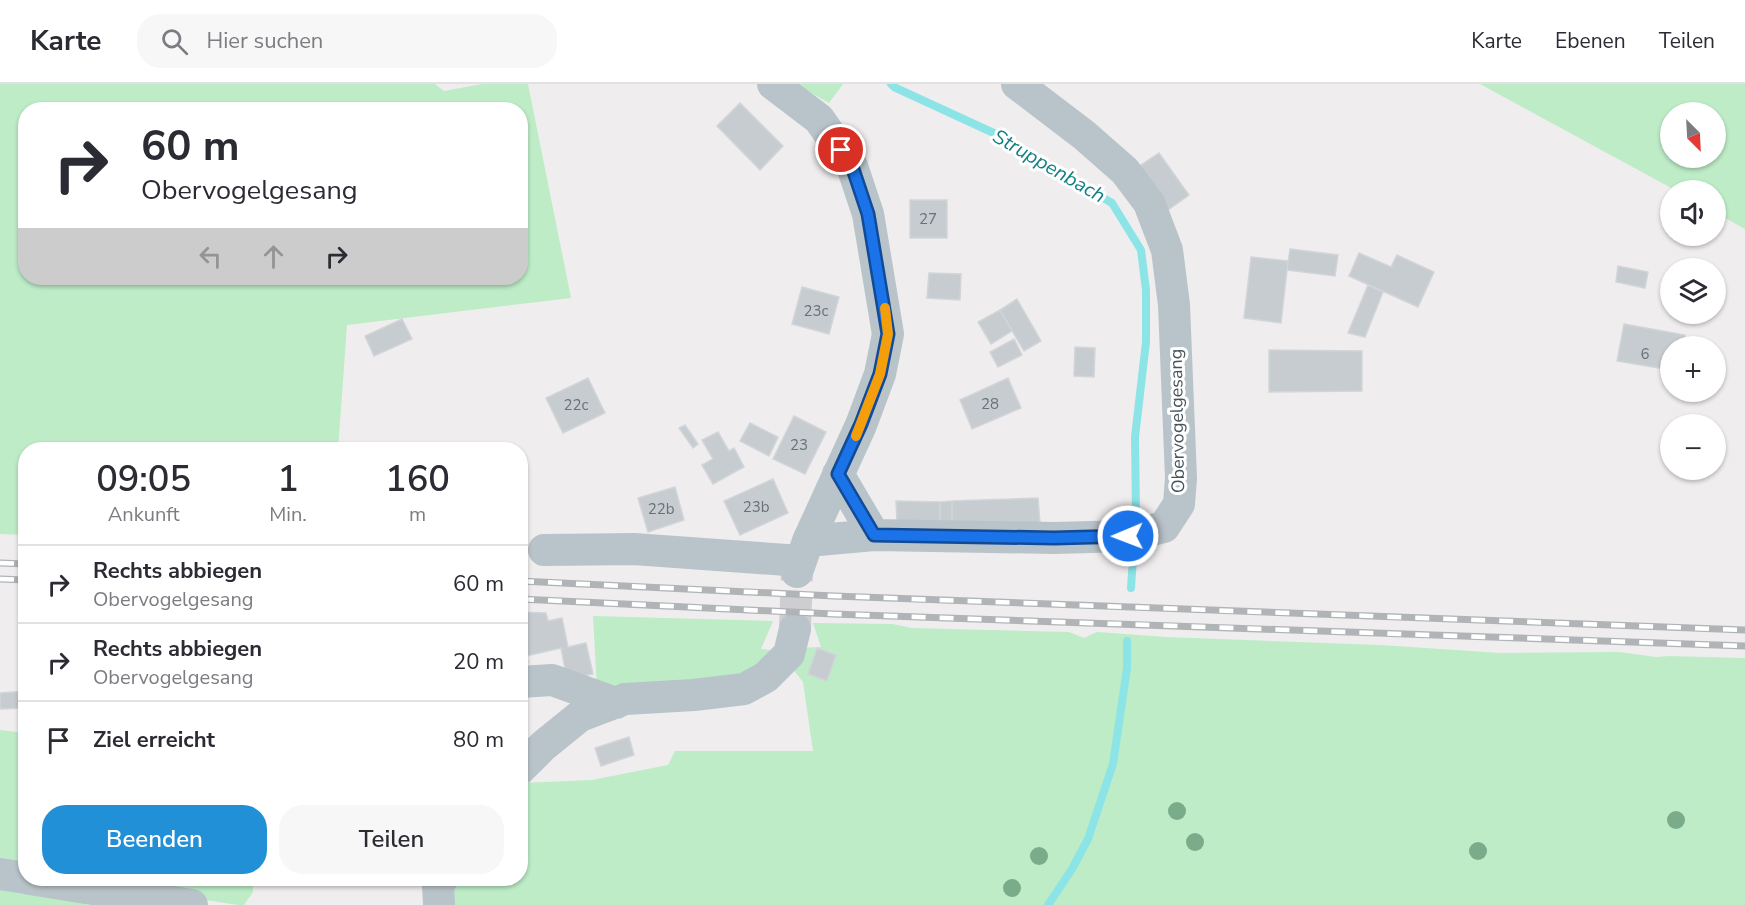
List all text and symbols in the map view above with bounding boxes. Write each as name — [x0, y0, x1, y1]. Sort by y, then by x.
search box — [137, 14, 557, 68]
text: Karte — [30, 22, 101, 60]
icon: search — [158, 25, 191, 58]
text: Hier suchen — [206, 26, 323, 56]
text: Karte — [1471, 27, 1522, 55]
text: Ebenen — [1555, 27, 1626, 55]
text: Teilen — [1659, 27, 1715, 55]
north arrow — [1660, 102, 1726, 168]
map controls — [1660, 102, 1726, 480]
text: 60 m — [141, 118, 240, 175]
water label: Struppenbach — [988, 123, 1110, 209]
pin — [815, 124, 866, 175]
icon: right — [42, 126, 120, 204]
icon: arrive — [824, 133, 857, 166]
text: Obervogelgesang — [141, 172, 358, 209]
button: sound — [1660, 180, 1726, 246]
house number: 27 — [919, 209, 937, 229]
icon: left — [194, 240, 227, 273]
icon: ahead — [257, 240, 290, 273]
icon: right — [320, 240, 353, 273]
button: layers — [1660, 258, 1726, 324]
house number: 23c — [804, 301, 829, 321]
button: + — [1660, 336, 1726, 402]
house number: 6 — [1640, 344, 1650, 364]
street label: Obervogelgesang — [1164, 349, 1190, 493]
house number: 28 — [981, 394, 999, 414]
house number: 22c — [564, 395, 589, 415]
button: − — [1660, 414, 1726, 480]
house number: 23 — [790, 435, 808, 455]
text: 09:05 — [96, 455, 191, 504]
text: 1 — [277, 455, 299, 504]
text: 160 — [385, 455, 450, 504]
house number: 23b — [743, 497, 770, 517]
house number: 22b — [648, 499, 675, 519]
text: Ankunft — [108, 501, 179, 528]
text: Min. — [269, 501, 307, 528]
text: m — [409, 501, 426, 528]
position arrow — [1096, 504, 1160, 568]
text: Rechts abbiegen — [93, 556, 262, 586]
icon: right — [42, 568, 75, 601]
text: 60 m — [453, 569, 504, 599]
text: Obervogelgesang — [93, 586, 254, 613]
text: Rechts abbiegen — [93, 634, 262, 664]
icon: right — [42, 646, 75, 679]
text: 20 m — [453, 647, 504, 677]
text: Obervogelgesang — [93, 664, 254, 691]
icon: arrive — [42, 724, 75, 757]
text: Ziel erreicht — [93, 725, 215, 755]
text: 80 m — [453, 725, 504, 755]
button: Beenden — [42, 805, 267, 874]
button: Teilen — [279, 805, 504, 874]

